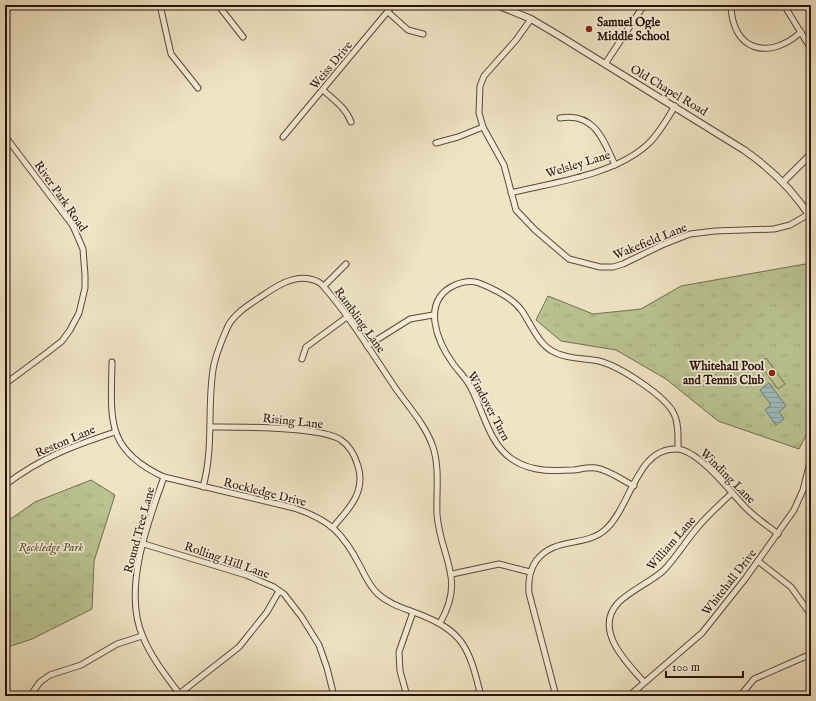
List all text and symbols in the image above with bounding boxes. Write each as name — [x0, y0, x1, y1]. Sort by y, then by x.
place label: Samuel Ogle Middle School — [597, 15, 670, 44]
marker: Samuel Ogle Middle School — [584, 24, 594, 34]
street label: Weiss Drive — [307, 38, 356, 93]
street label: Old Chapel Road — [627, 61, 711, 121]
street label: Welsley Lane — [544, 147, 613, 181]
street label: River Park Road — [31, 158, 91, 235]
street label: Wakefield Lane — [611, 220, 690, 263]
street label: Rambling Lane — [331, 285, 389, 356]
place label: Whitehall Pool and Tennis Club — [683, 359, 765, 388]
marker: Whitehall Pool and Tennis Club — [767, 368, 777, 378]
street label: Windover Turn — [464, 369, 513, 444]
street label: Rising Lane — [262, 411, 324, 432]
street label: Reston Lane — [33, 422, 98, 461]
street label: Winding Lane — [697, 446, 759, 507]
street label: Rockledge Drive — [222, 475, 308, 510]
street label: Round Tree Lane — [121, 485, 158, 575]
street label: William Lane — [644, 513, 699, 574]
street label: Rolling Hill Lane — [182, 539, 272, 582]
park label: Rockledge Park — [19, 540, 84, 556]
street label: Whitehall Drive — [699, 546, 760, 618]
scale bar — [666, 653, 743, 679]
text: 100 m — [672, 660, 700, 675]

